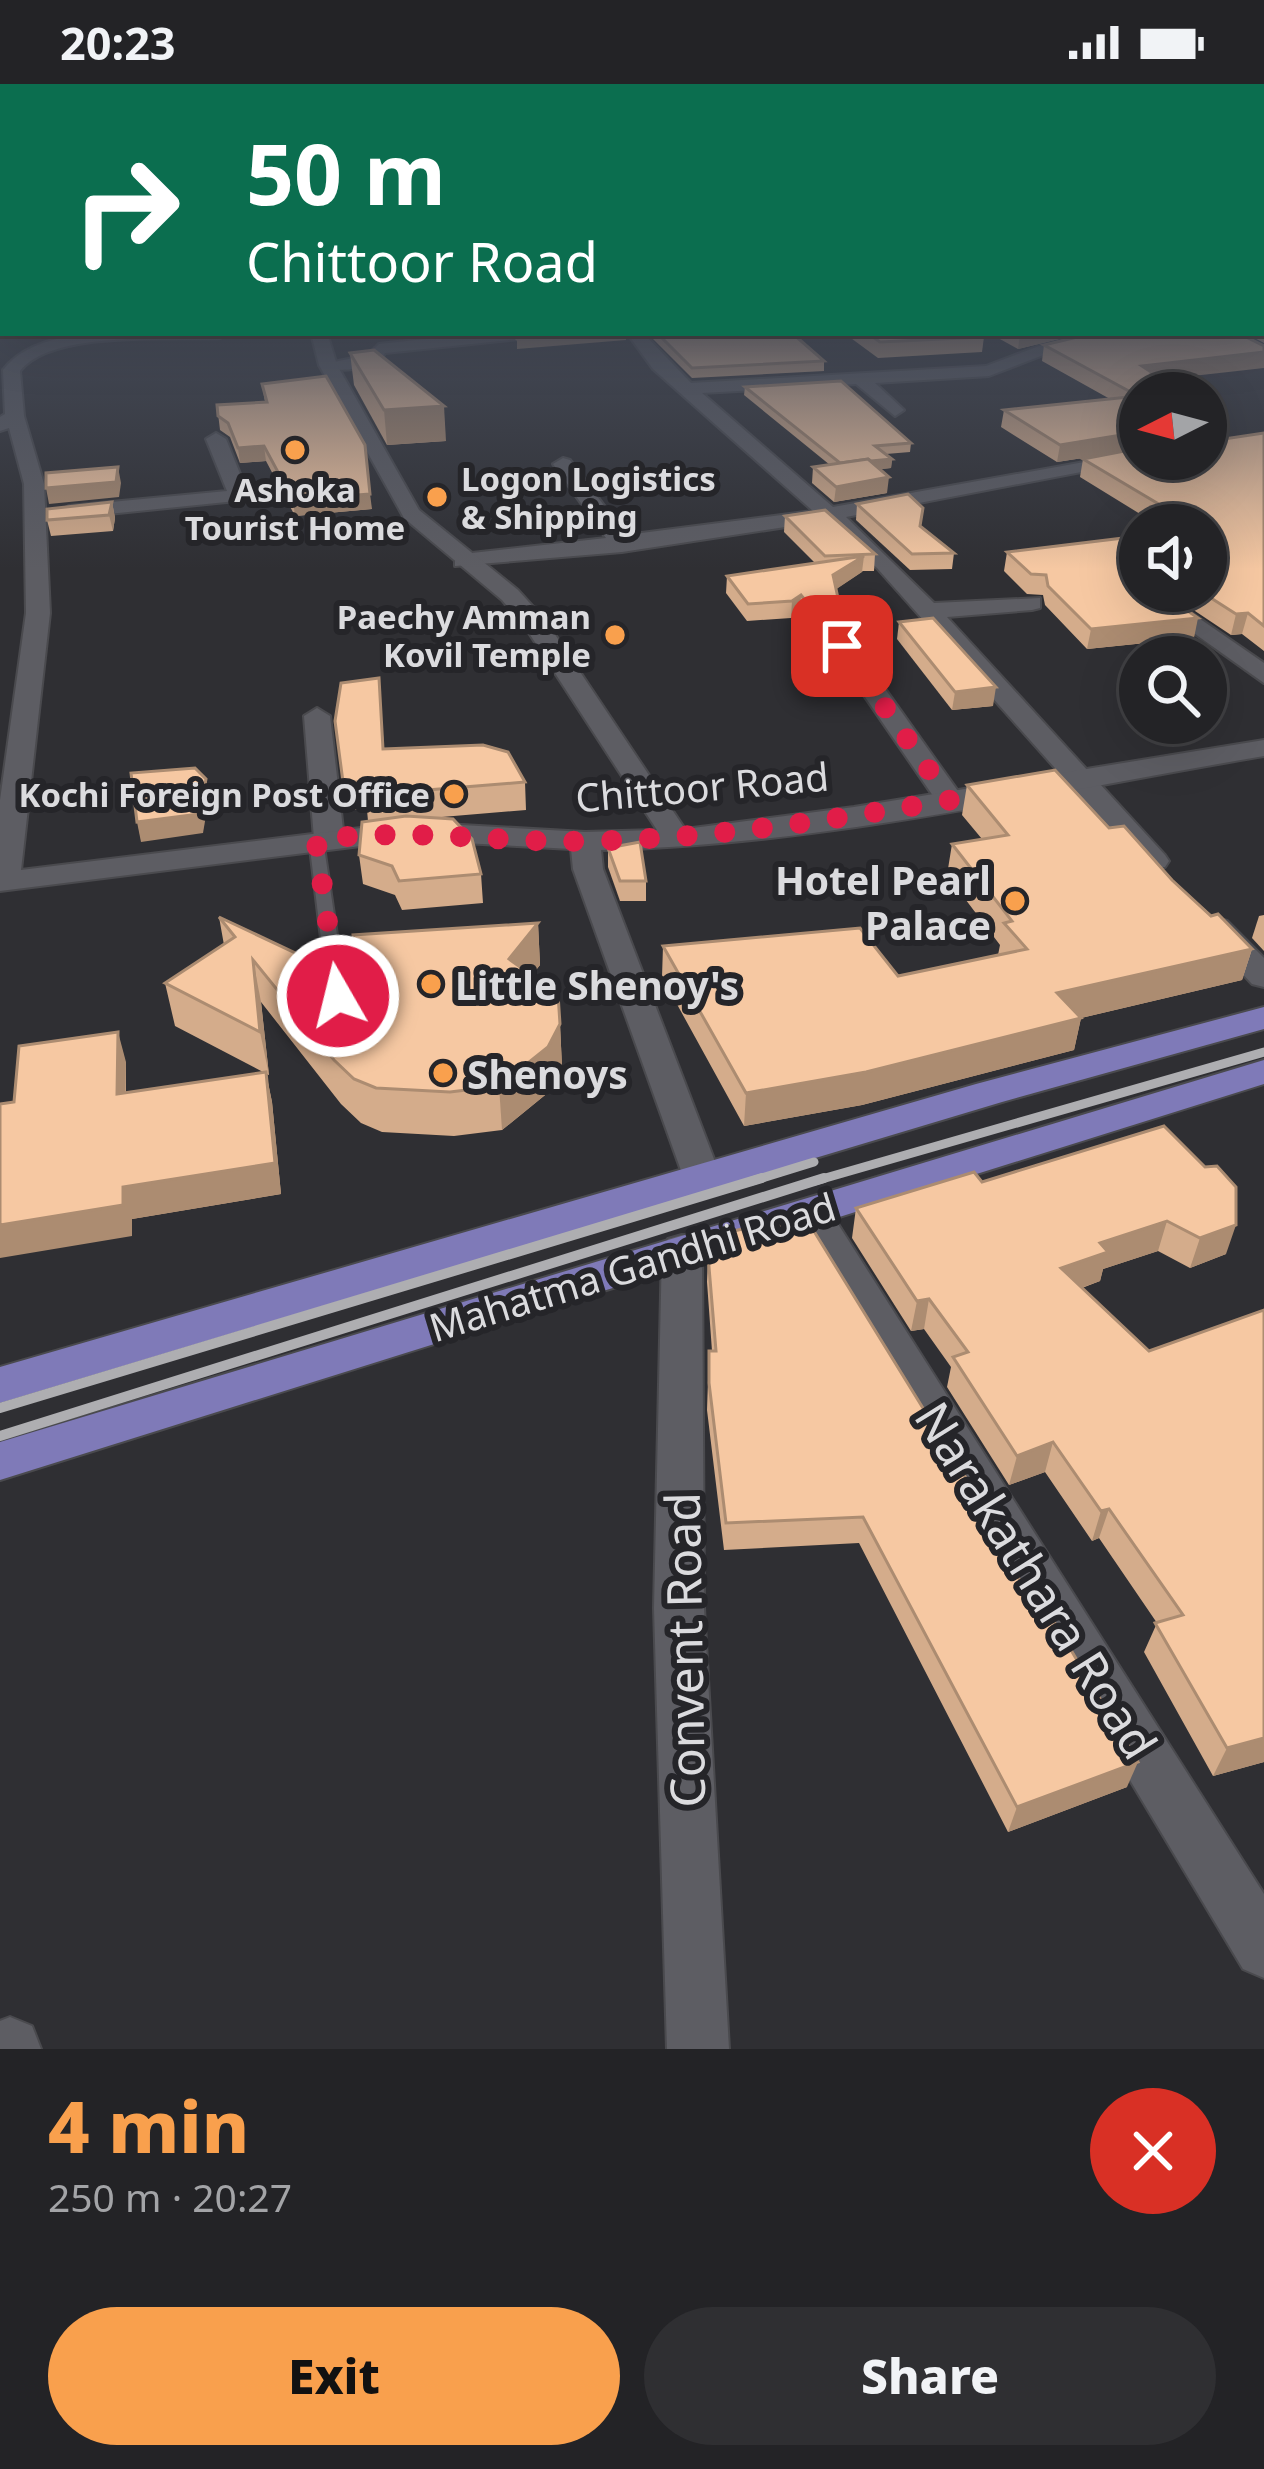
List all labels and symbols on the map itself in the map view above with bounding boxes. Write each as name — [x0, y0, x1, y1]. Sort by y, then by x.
north arrow — [1119, 372, 1227, 480]
marker: Ashoka Tourist Home — [282, 437, 308, 463]
place label: Logon Logistics & Shipping — [461, 456, 716, 539]
place label: Ashoka Tourist Home — [185, 467, 405, 550]
marker: Logon Logistics & Shipping — [424, 484, 450, 510]
place label: Paechy Amman Kovil Temple — [337, 594, 591, 677]
pin — [791, 595, 893, 697]
marker: Paechy Amman Kovil Temple — [602, 622, 628, 648]
street label: Chittoor Road — [573, 749, 831, 823]
place label: Kochi Foreign Post Office — [18, 772, 430, 817]
marker: Kochi Foreign Post Office — [441, 781, 467, 807]
place label: Hotel Pearl Palace — [775, 853, 991, 951]
marker: Hotel Pearl Palace — [1002, 888, 1028, 914]
position arrow — [275, 933, 401, 1059]
place label: Little Shenoy's — [455, 958, 739, 1011]
marker: Little Shenoy's — [418, 971, 444, 997]
place label: Shenoys — [467, 1047, 628, 1100]
marker: Shenoys — [430, 1060, 456, 1086]
street label: Mahatma Gandhi Road — [422, 1179, 842, 1353]
street label: Narakathara Road — [901, 1389, 1173, 1771]
street label: Convent Road — [649, 1492, 719, 1808]

